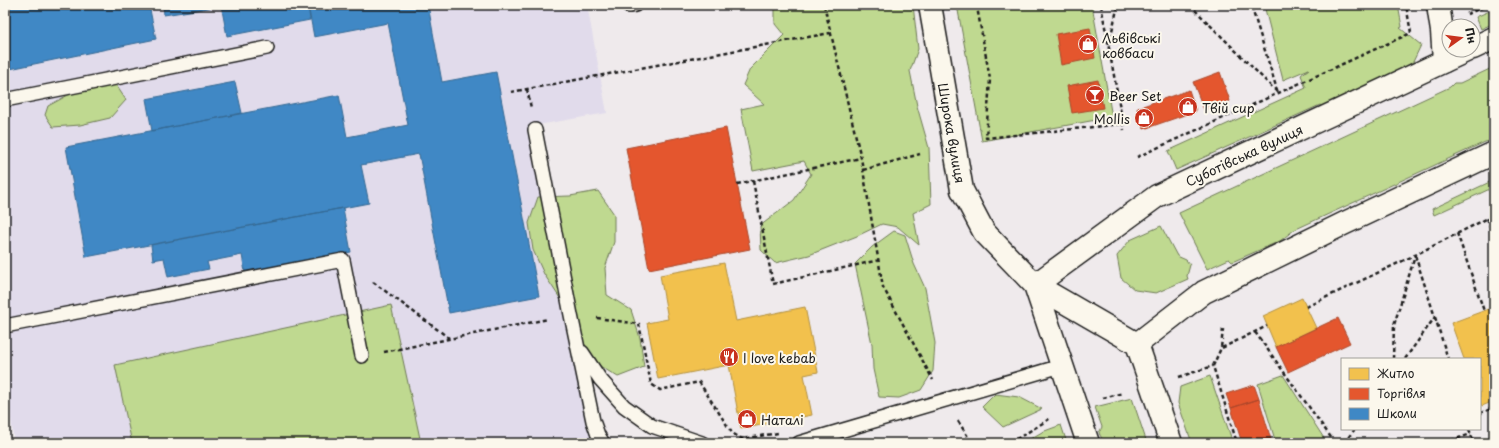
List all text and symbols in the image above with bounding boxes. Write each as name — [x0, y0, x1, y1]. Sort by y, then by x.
north arrow — [1441, 18, 1481, 58]
text: Пн — [1461, 26, 1481, 45]
place label: Львівські ковбаси — [1102, 28, 1161, 62]
shop icon: Львівські ковбаси — [1077, 33, 1099, 55]
street label: Широка вулиця — [934, 81, 970, 185]
bar icon: Beer Set — [1084, 84, 1106, 106]
place label: Beer Set — [1109, 86, 1162, 105]
shop icon: Твій сир — [1177, 96, 1199, 118]
place label: Твій сир — [1202, 98, 1255, 117]
shop icon: Mollis — [1133, 107, 1155, 129]
place label: Mollis — [1094, 109, 1130, 128]
street label: Суботівська вулиця — [1182, 119, 1306, 191]
restaurant icon: I love kebab — [718, 346, 740, 368]
place label: I love kebab — [743, 348, 816, 367]
legend — [1341, 358, 1481, 430]
text: Житло — [1377, 364, 1415, 382]
text: Торгівля — [1377, 384, 1426, 402]
text: Школи — [1377, 404, 1417, 422]
shop icon: Наталі — [736, 408, 758, 430]
place label: Наталі — [761, 410, 804, 429]

